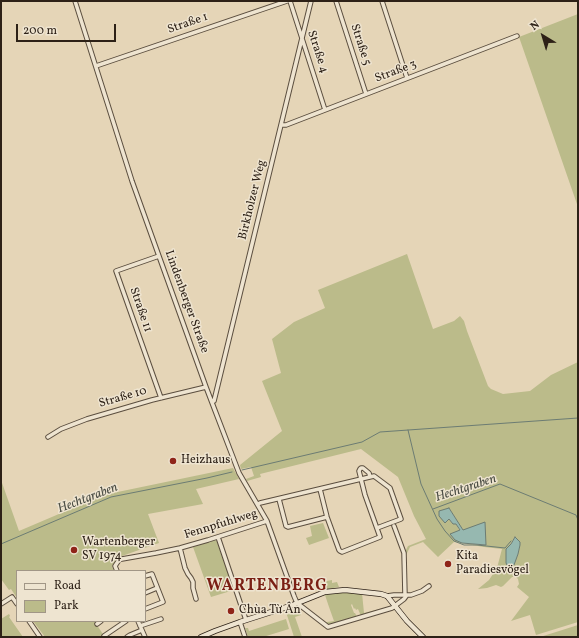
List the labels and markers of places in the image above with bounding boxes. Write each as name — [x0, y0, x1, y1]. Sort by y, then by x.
place label: Heizhaus — [181, 454, 230, 468]
marker: Heizhaus — [168, 456, 178, 466]
place label: Wartenberger SV 1974 — [82, 536, 155, 564]
marker: Wartenberger SV 1974 — [69, 545, 79, 555]
place label: Kita Paradiesvögel — [456, 550, 529, 578]
marker: Kita Paradiesvögel — [443, 559, 453, 569]
place label: Chùa Từ Ân — [239, 604, 301, 618]
marker: Chùa Từ Ân — [226, 606, 236, 616]

